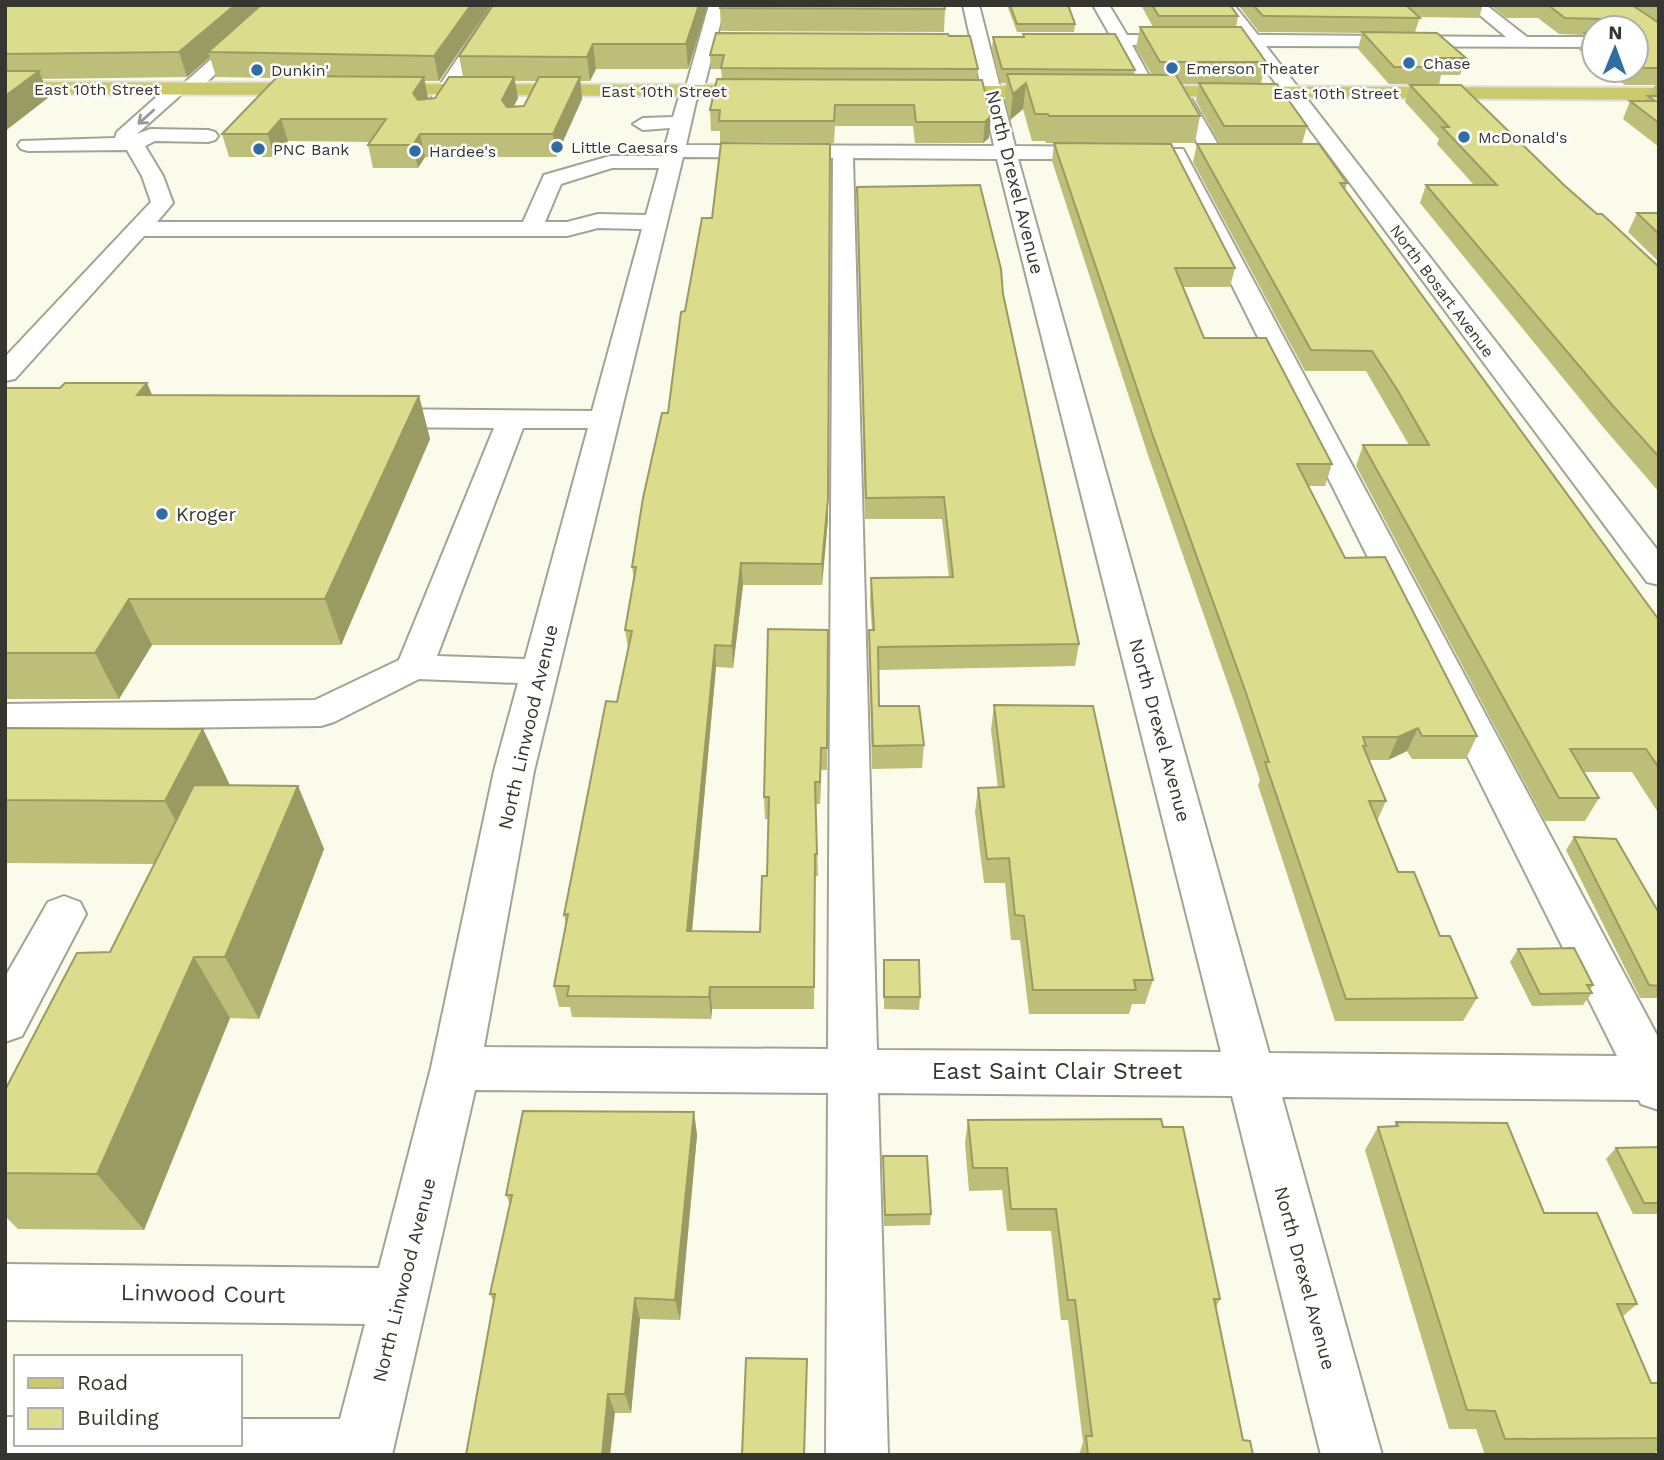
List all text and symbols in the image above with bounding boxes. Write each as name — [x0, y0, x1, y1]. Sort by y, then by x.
north arrow — [1580, 14, 1650, 84]
text: N — [1608, 21, 1623, 44]
place label: Chase — [1423, 54, 1471, 73]
marker: Chase — [1401, 55, 1417, 71]
place label: Emerson Theater — [1186, 59, 1320, 78]
marker: Emerson Theater — [1164, 60, 1180, 76]
place label: Dunkin' — [271, 61, 329, 80]
marker: Dunkin' — [249, 62, 265, 78]
street label: East 10th Street — [34, 80, 160, 99]
street label: East 10th Street — [601, 82, 727, 101]
street label: East 10th Street — [1273, 84, 1399, 103]
street label: North Drexel Avenue — [981, 88, 1049, 276]
one-way arrow — [137, 109, 155, 125]
place label: McDonald's — [1478, 128, 1568, 147]
marker: McDonald's — [1456, 129, 1472, 145]
place label: Little Caesars — [571, 138, 678, 157]
marker: Little Caesars — [549, 139, 565, 155]
place label: PNC Bank — [273, 140, 349, 159]
marker: PNC Bank — [251, 141, 267, 157]
place label: Hardee's — [429, 142, 496, 161]
marker: Hardee's — [407, 143, 423, 159]
street label: North Bosart Avenue — [1386, 221, 1498, 361]
place label: Kroger — [176, 503, 236, 526]
marker: Kroger — [154, 506, 170, 522]
street label: North Linwood Avenue — [493, 622, 563, 832]
street label: North Drexel Avenue — [1124, 636, 1196, 824]
street label: East Saint Clair Street — [932, 1058, 1183, 1085]
street label: North Linwood Avenue — [367, 1175, 441, 1385]
street label: North Drexel Avenue — [1269, 1184, 1341, 1372]
street label: Linwood Court — [120, 1279, 286, 1309]
legend — [14, 1355, 242, 1446]
text: Road — [77, 1370, 128, 1395]
text: Building — [77, 1405, 159, 1430]

